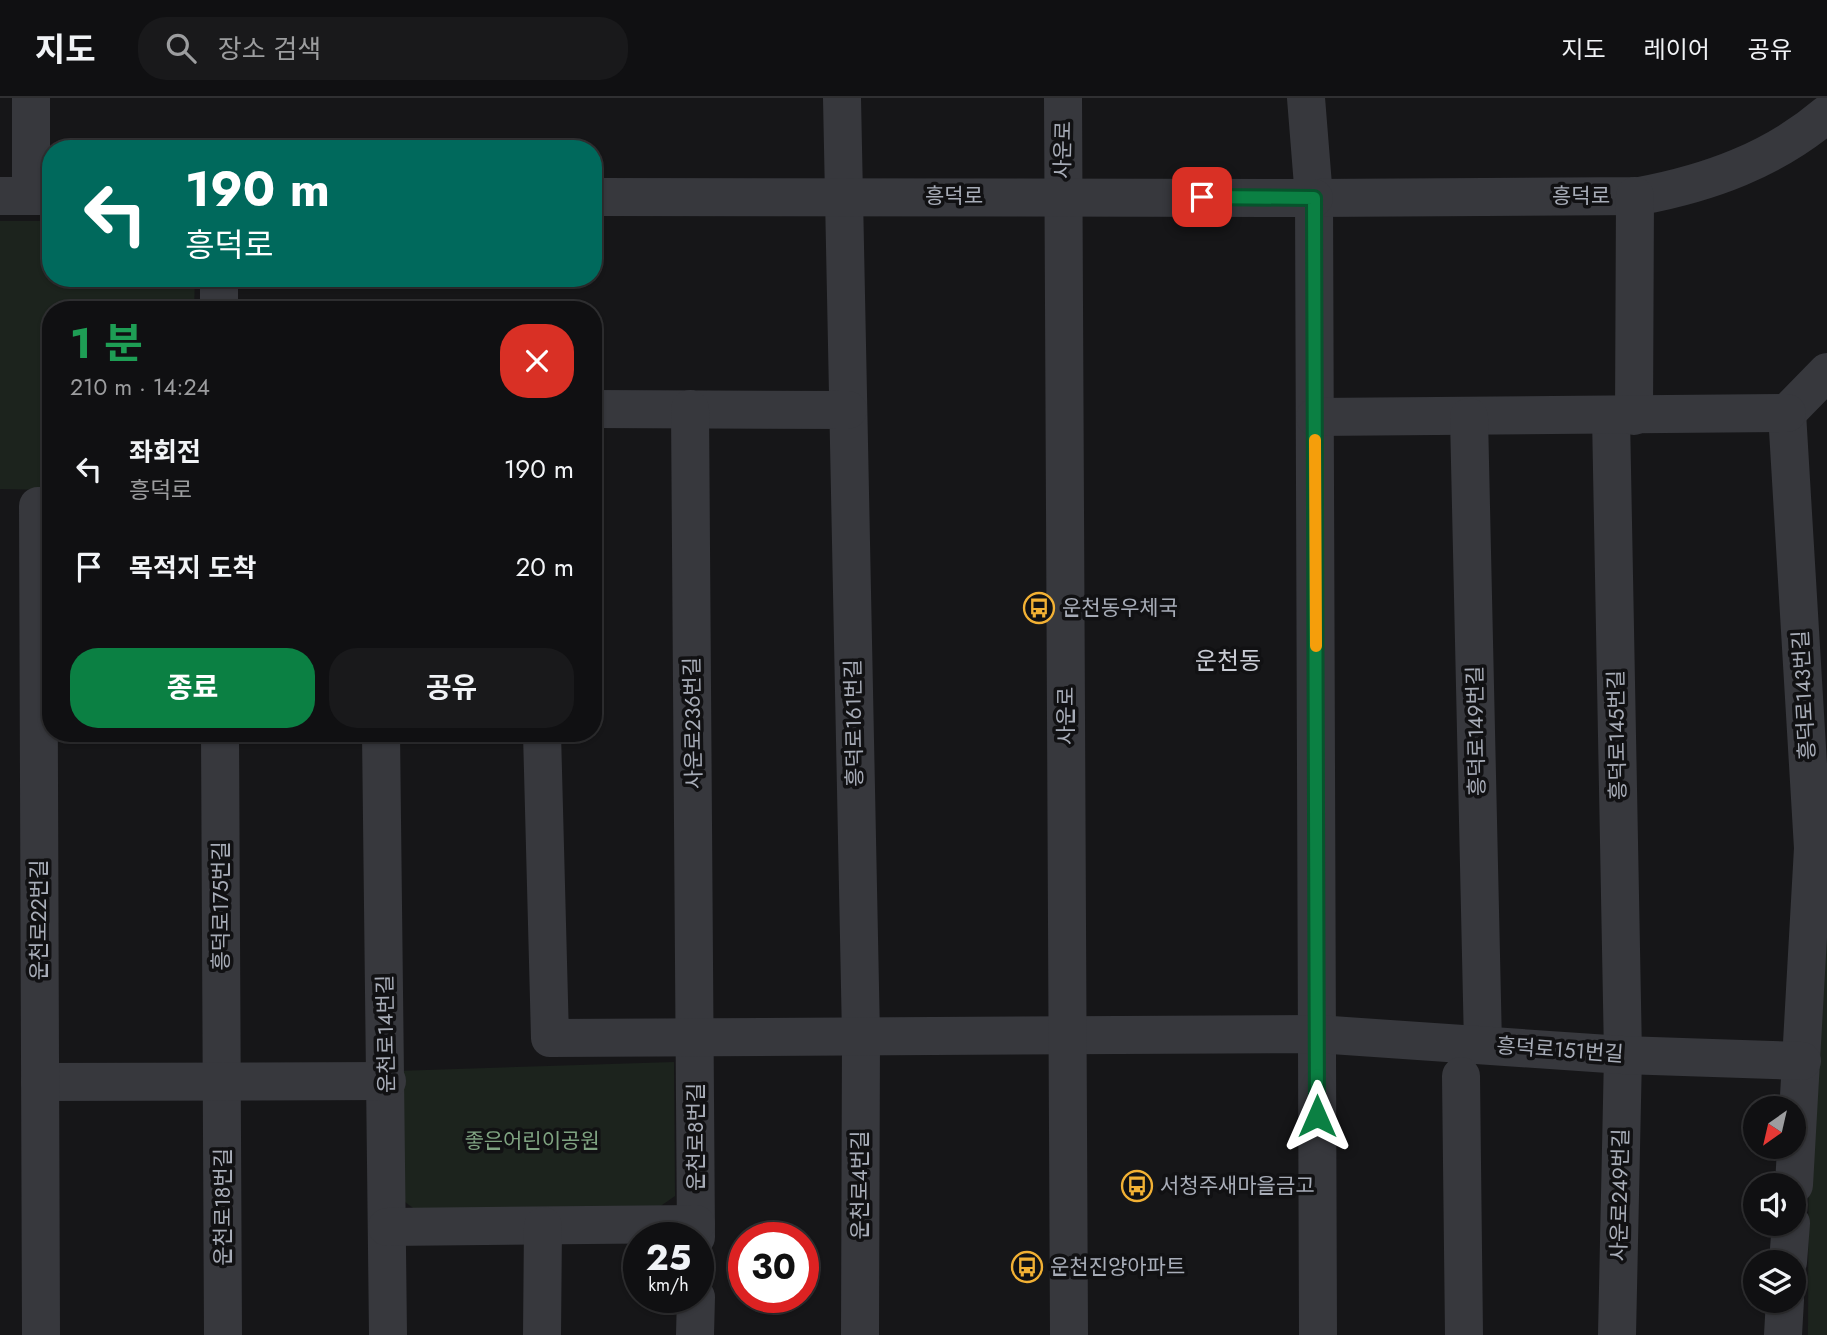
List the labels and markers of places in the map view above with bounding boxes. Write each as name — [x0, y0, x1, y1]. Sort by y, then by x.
pin — [1172, 167, 1232, 227]
bus stop icon: 운천동우체국 — [1022, 591, 1056, 625]
place label: 운천동우체국 — [1062, 593, 1178, 623]
bus stop icon: 서청주새마을금고 — [1120, 1169, 1154, 1203]
place label: 서청주새마을금고 — [1160, 1171, 1315, 1201]
bus stop icon: 운천진양아파트 — [1010, 1250, 1044, 1284]
place label: 운천진양아파트 — [1050, 1252, 1185, 1282]

